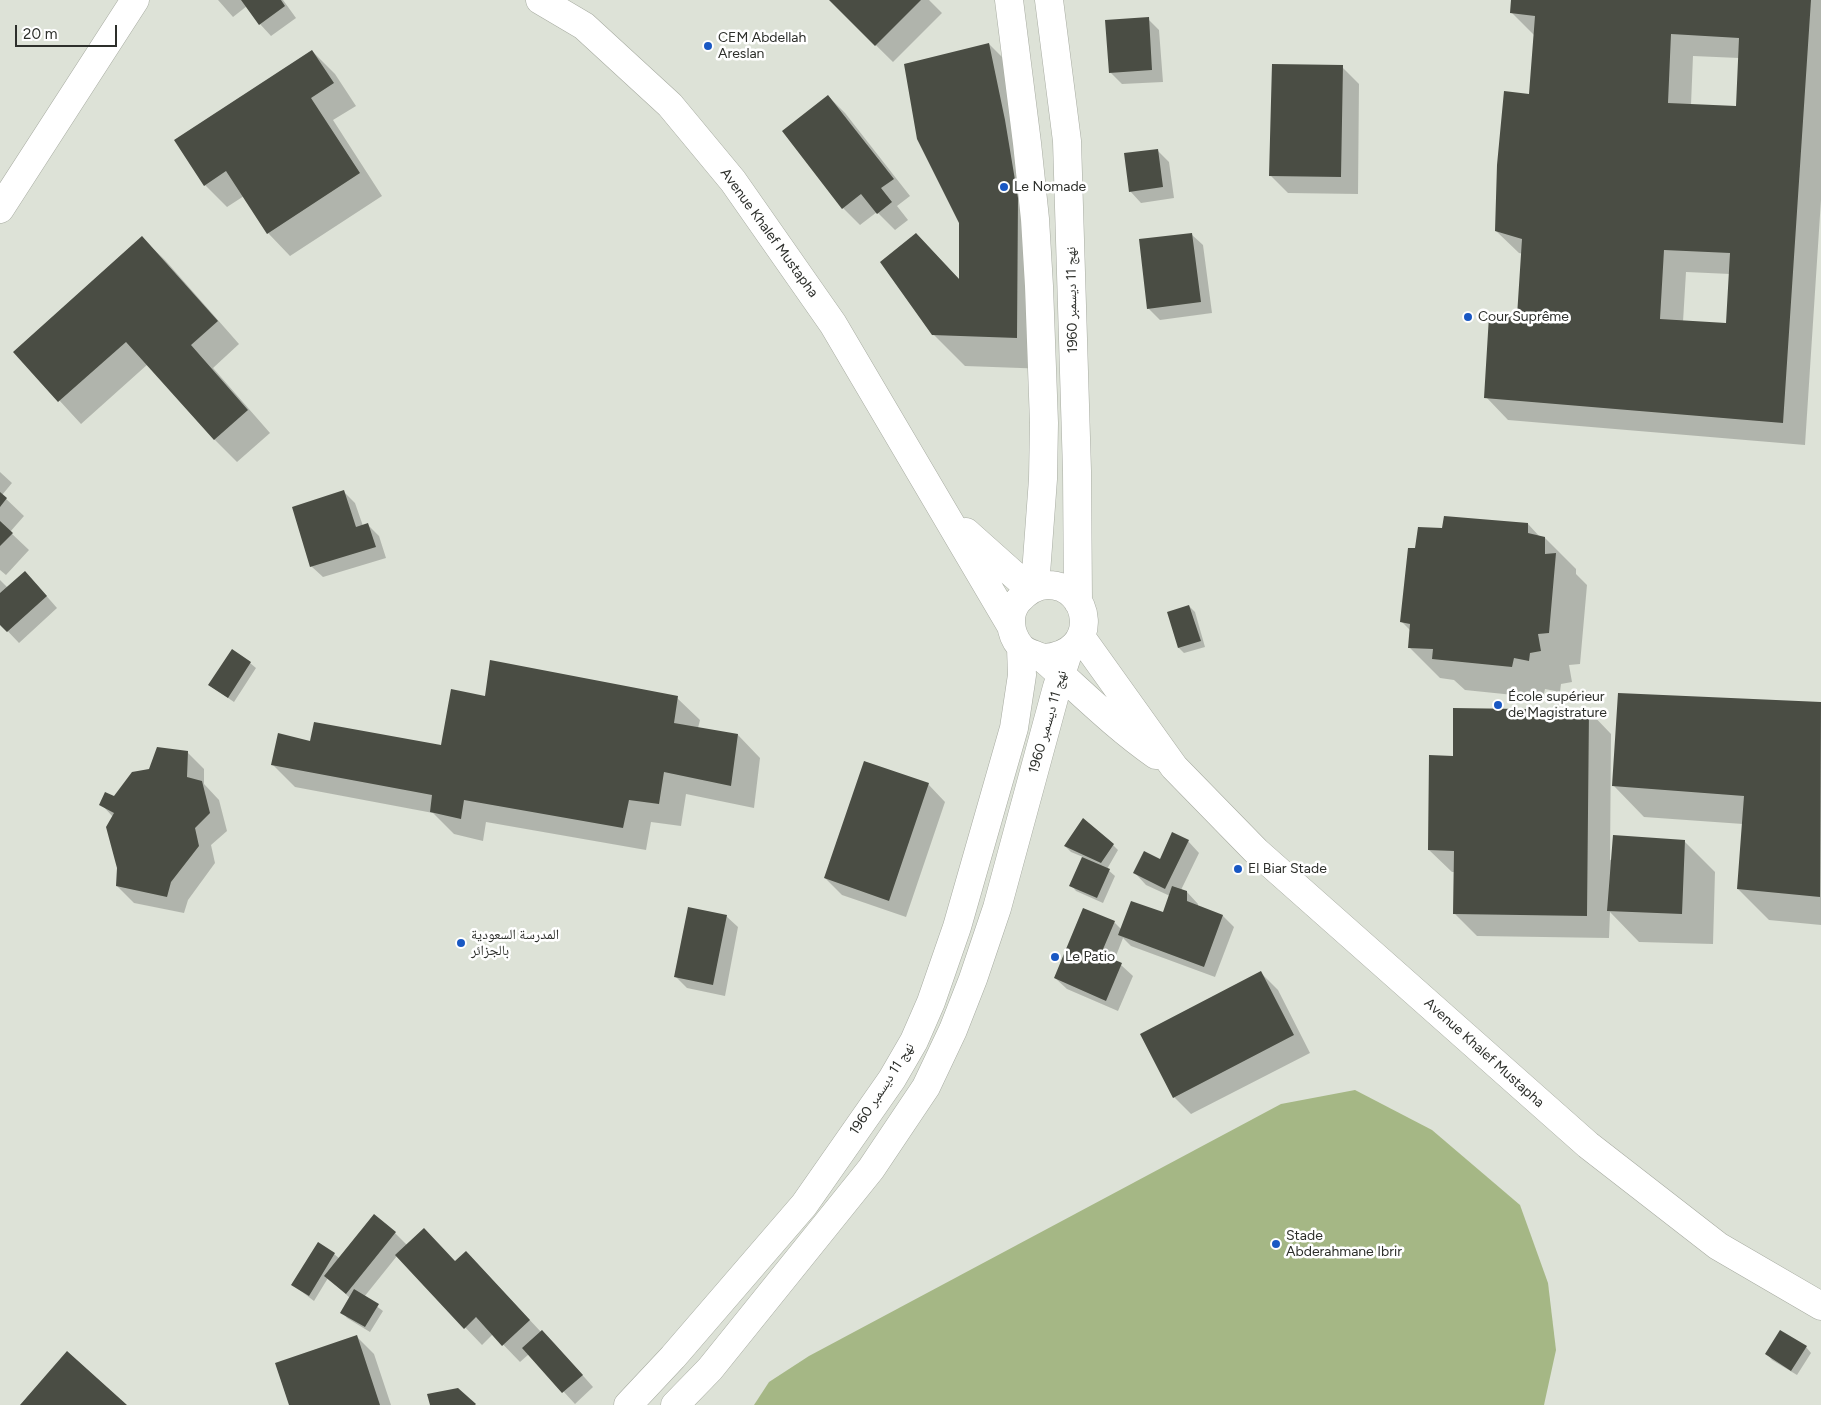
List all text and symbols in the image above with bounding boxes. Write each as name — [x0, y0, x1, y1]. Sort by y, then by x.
scale bar — [18, 15, 120, 47]
text: 20 m — [23, 25, 57, 43]
place label: CEM Abdellah Areslan — [718, 30, 806, 62]
marker: CEM Abdellah Areslan — [702, 40, 714, 52]
street label: Avenue Khalef Mustapha — [717, 165, 821, 301]
place label: Le Nomade — [1014, 179, 1086, 195]
marker: Le Nomade — [998, 181, 1010, 193]
street label: نهج 11 ديسمبر 1960 — [1063, 247, 1081, 353]
place label: Cour Suprême — [1478, 309, 1569, 325]
marker: Cour Suprême — [1462, 311, 1474, 323]
street label: نهج 11 ديسمبر 1960 — [1025, 669, 1071, 775]
place label: École supérieur de Magistrature — [1508, 689, 1607, 722]
marker: École supérieur de Magistrature — [1492, 699, 1504, 711]
place label: El Biar Stade — [1248, 861, 1327, 877]
marker: El Biar Stade — [1232, 863, 1244, 875]
place label: المدرسة السعودية بالجزائر — [471, 927, 559, 960]
marker: المدرسة السعودية بالجزائر — [455, 937, 467, 949]
place label: Le Patio — [1065, 949, 1115, 965]
marker: Le Patio — [1049, 951, 1061, 963]
street label: Avenue Khalef Mustapha — [1421, 995, 1547, 1111]
street label: نهج 11 ديسمبر 1960 — [846, 1040, 918, 1138]
place label: Stade Abderahmane Ibrir — [1286, 1228, 1402, 1260]
marker: Stade Abderahmane Ibrir — [1270, 1238, 1282, 1250]

